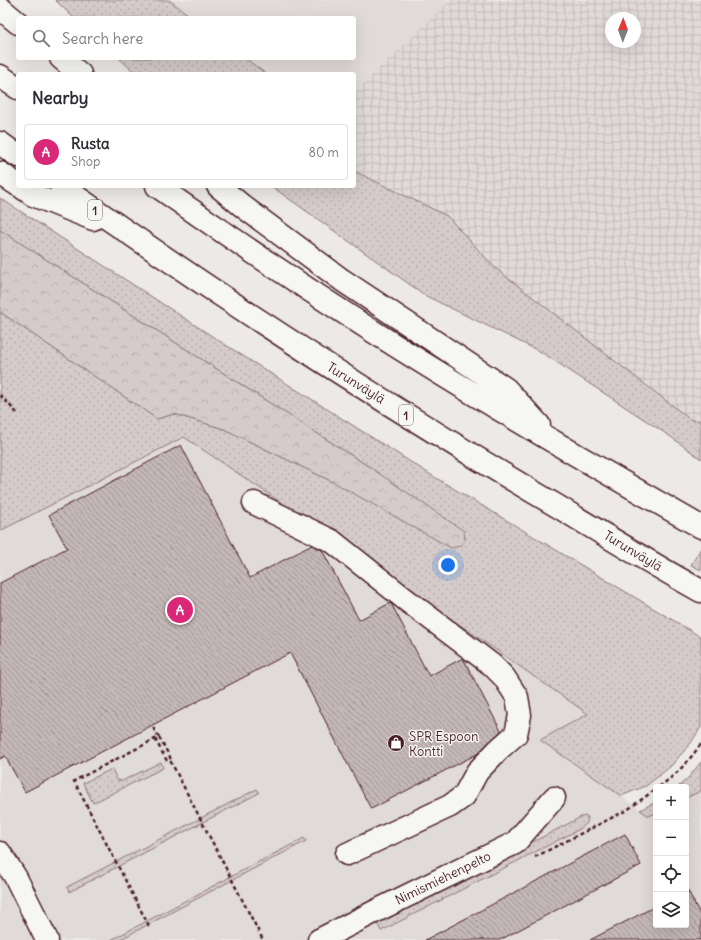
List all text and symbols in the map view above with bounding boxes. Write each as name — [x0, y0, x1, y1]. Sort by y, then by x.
north arrow — [605, 12, 641, 48]
search box — [16, 16, 356, 60]
icon: search — [30, 27, 52, 49]
text: Search here — [62, 29, 143, 48]
text: Nearby — [32, 87, 88, 109]
text: Rusta — [71, 134, 110, 153]
text: A — [42, 144, 50, 161]
text: 80 m — [308, 144, 339, 161]
text: Shop — [71, 153, 100, 170]
road number: 1 — [88, 200, 102, 220]
street label: Turunväylä — [324, 359, 388, 407]
road number: 1 — [399, 405, 413, 425]
street label: Turunväylä — [601, 527, 665, 575]
your location — [438, 555, 458, 575]
pin: A — [167, 595, 193, 625]
place label: SPR Espoon Kontti — [409, 728, 479, 760]
shop icon: SPR Espoon Kontti — [386, 733, 406, 753]
map controls — [653, 784, 689, 928]
button: + — [653, 784, 689, 820]
button: − — [653, 820, 689, 856]
street label: Nimismiehenpelto — [392, 847, 494, 909]
button: locate — [653, 856, 689, 892]
button: layers — [653, 892, 689, 928]

